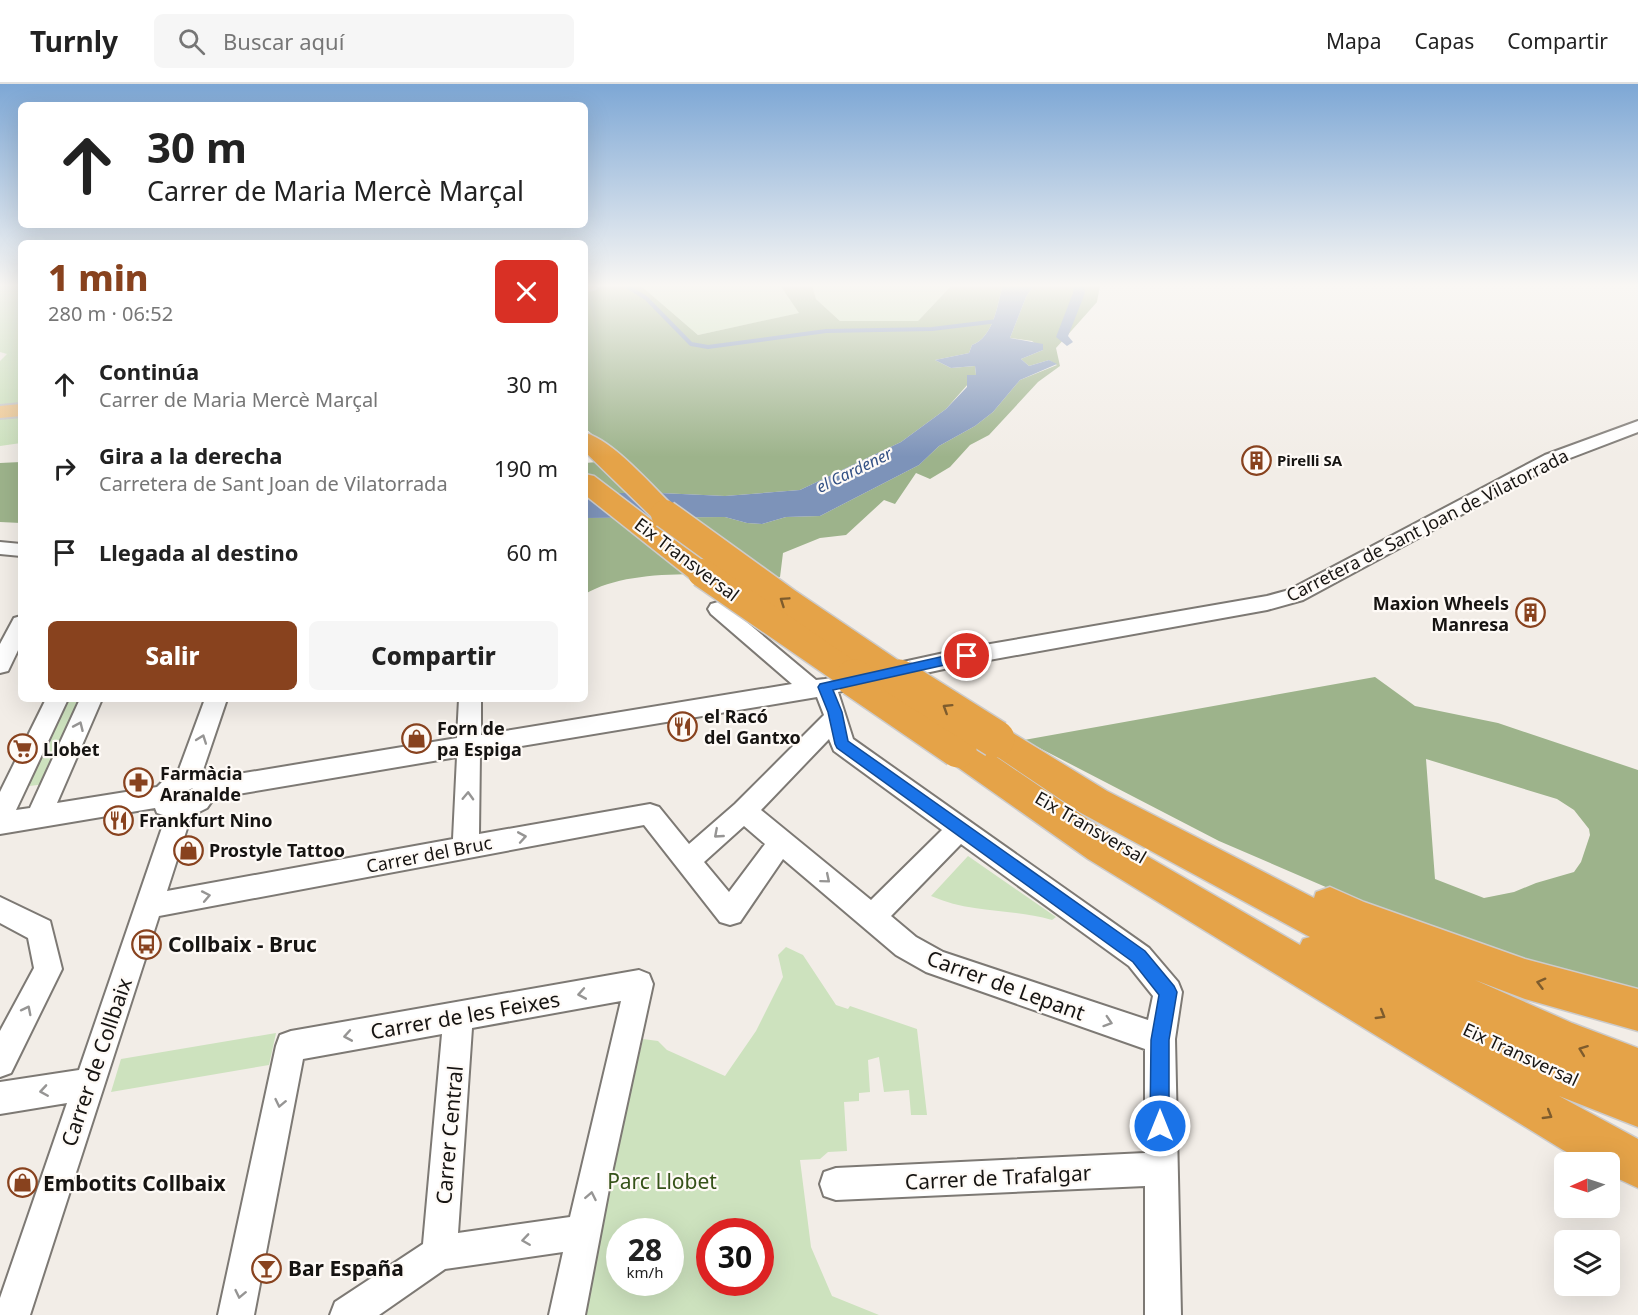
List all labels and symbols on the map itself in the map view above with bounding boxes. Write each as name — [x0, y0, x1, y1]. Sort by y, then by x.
water label: el Cardener — [812, 442, 896, 498]
street label: Carretera de Sant Joan de Vilatorrada — [1282, 443, 1572, 607]
building icon: Pirelli SA — [1240, 444, 1272, 476]
place label: Pirelli SA — [1277, 450, 1343, 470]
street label: Eix Transversal — [630, 512, 744, 606]
place label: Maxion Wheels Manresa — [1373, 591, 1509, 636]
one-way arrow — [780, 597, 791, 608]
building icon: Maxion Wheels Manresa — [1514, 597, 1546, 629]
pin — [941, 630, 992, 681]
place label: el Racó del Gantxo — [704, 704, 801, 749]
one-way arrow — [943, 704, 953, 716]
restaurant icon: el Racó del Gantxo — [667, 710, 699, 742]
place label: Forn de pa Espiga — [437, 716, 522, 761]
one-way arrow — [72, 721, 84, 732]
shop icon: Forn de pa Espiga — [400, 722, 432, 754]
supermarket icon: Llobet — [6, 733, 38, 765]
one-way arrow — [194, 734, 207, 744]
place label: Llobet — [43, 737, 100, 761]
place label: Farmàcia Aranalde — [160, 761, 243, 806]
pharmacy icon: Farmàcia Aranalde — [123, 767, 155, 799]
street label: Eix Transversal — [1031, 785, 1151, 869]
one-way arrow — [461, 792, 474, 801]
restaurant icon: Frankfurt Nino — [102, 804, 134, 836]
place label: Frankfurt Nino — [139, 808, 272, 832]
one-way arrow — [714, 827, 725, 838]
street label: Carrer del Bruc — [364, 830, 494, 878]
one-way arrow — [517, 831, 527, 844]
shop icon: Prostyle Tattoo — [172, 834, 204, 866]
place label: Prostyle Tattoo — [209, 838, 345, 862]
one-way arrow — [819, 872, 830, 883]
one-way arrow — [201, 890, 211, 903]
bus stop icon: Collbaix - Bruc — [131, 928, 163, 960]
place label: Collbaix - Bruc — [168, 930, 317, 958]
street label: Carrer de Lepant — [923, 943, 1089, 1027]
street label: Carrer de Collbaix — [54, 974, 138, 1150]
one-way arrow — [1536, 978, 1546, 991]
street label: Carrer de les Feixes — [368, 985, 562, 1045]
one-way arrow — [577, 988, 586, 1000]
one-way arrow — [19, 1006, 31, 1017]
one-way arrow — [1375, 1008, 1385, 1019]
one-way arrow — [1102, 1015, 1113, 1028]
street label: Eix Transversal — [1459, 1017, 1583, 1091]
one-way arrow — [344, 1029, 354, 1042]
one-way arrow — [1578, 1045, 1589, 1057]
street label: Carrer Central — [429, 1064, 469, 1206]
one-way arrow — [39, 1084, 49, 1097]
position arrow — [1128, 1094, 1192, 1158]
one-way arrow — [274, 1098, 287, 1108]
one-way arrow — [1542, 1108, 1552, 1120]
north arrow — [1554, 1152, 1620, 1218]
street label: Carrer de Trafalgar — [904, 1158, 1092, 1196]
shop icon: Embotits Collbaix — [6, 1167, 38, 1199]
park label: Parc Llobet — [607, 1167, 717, 1195]
place label: Embotits Collbaix — [43, 1169, 226, 1197]
one-way arrow — [584, 1191, 597, 1201]
speed limit sign: 30 — [696, 1218, 774, 1296]
one-way arrow — [522, 1233, 531, 1245]
bar icon: Bar España — [251, 1252, 283, 1284]
place label: Bar España — [288, 1254, 404, 1282]
one-way arrow — [234, 1289, 247, 1299]

